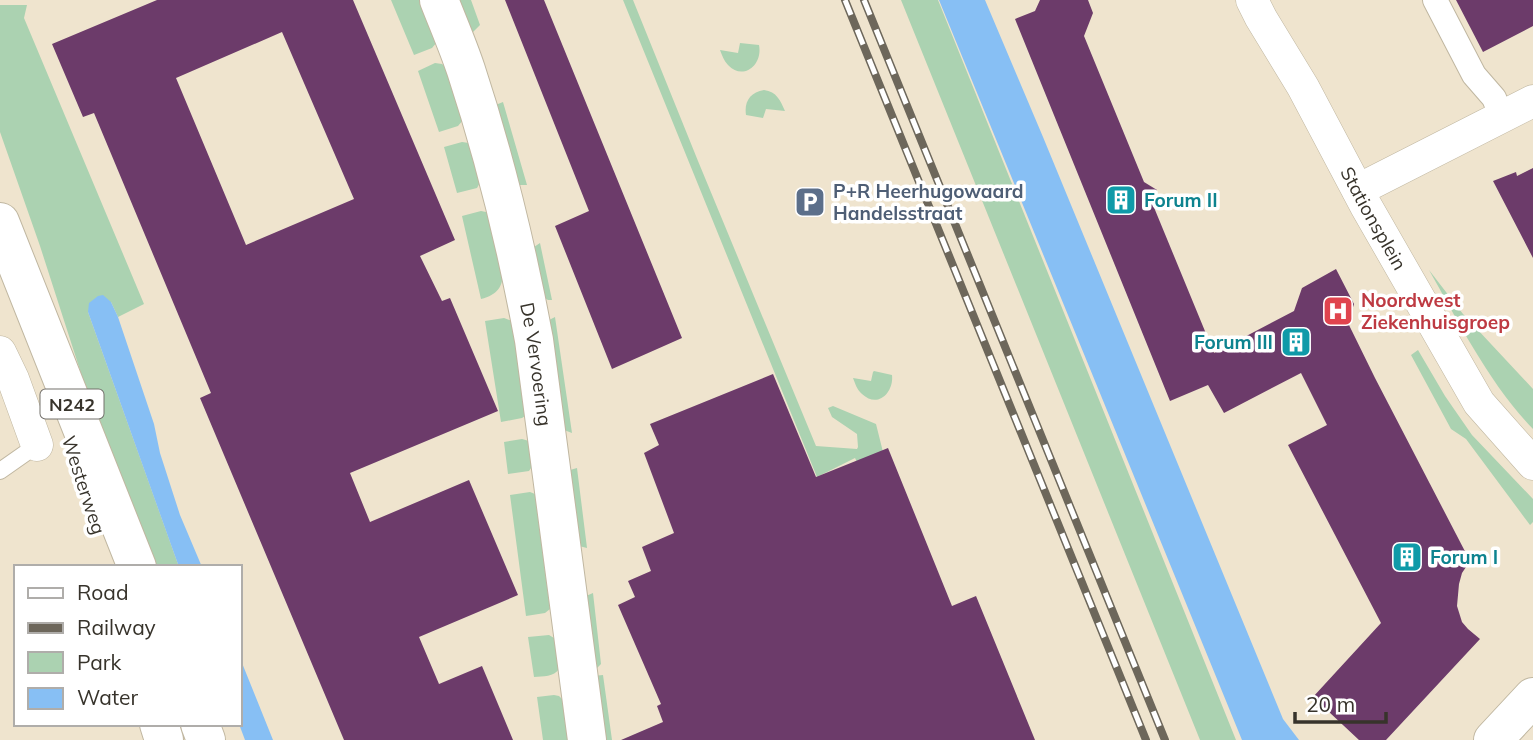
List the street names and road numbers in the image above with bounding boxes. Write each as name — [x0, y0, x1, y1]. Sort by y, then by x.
street label: Stationsplein — [1335, 163, 1412, 274]
street label: De Vervoering — [515, 300, 557, 428]
road number: N242 — [41, 390, 104, 418]
street label: Westerweg — [57, 433, 111, 537]

